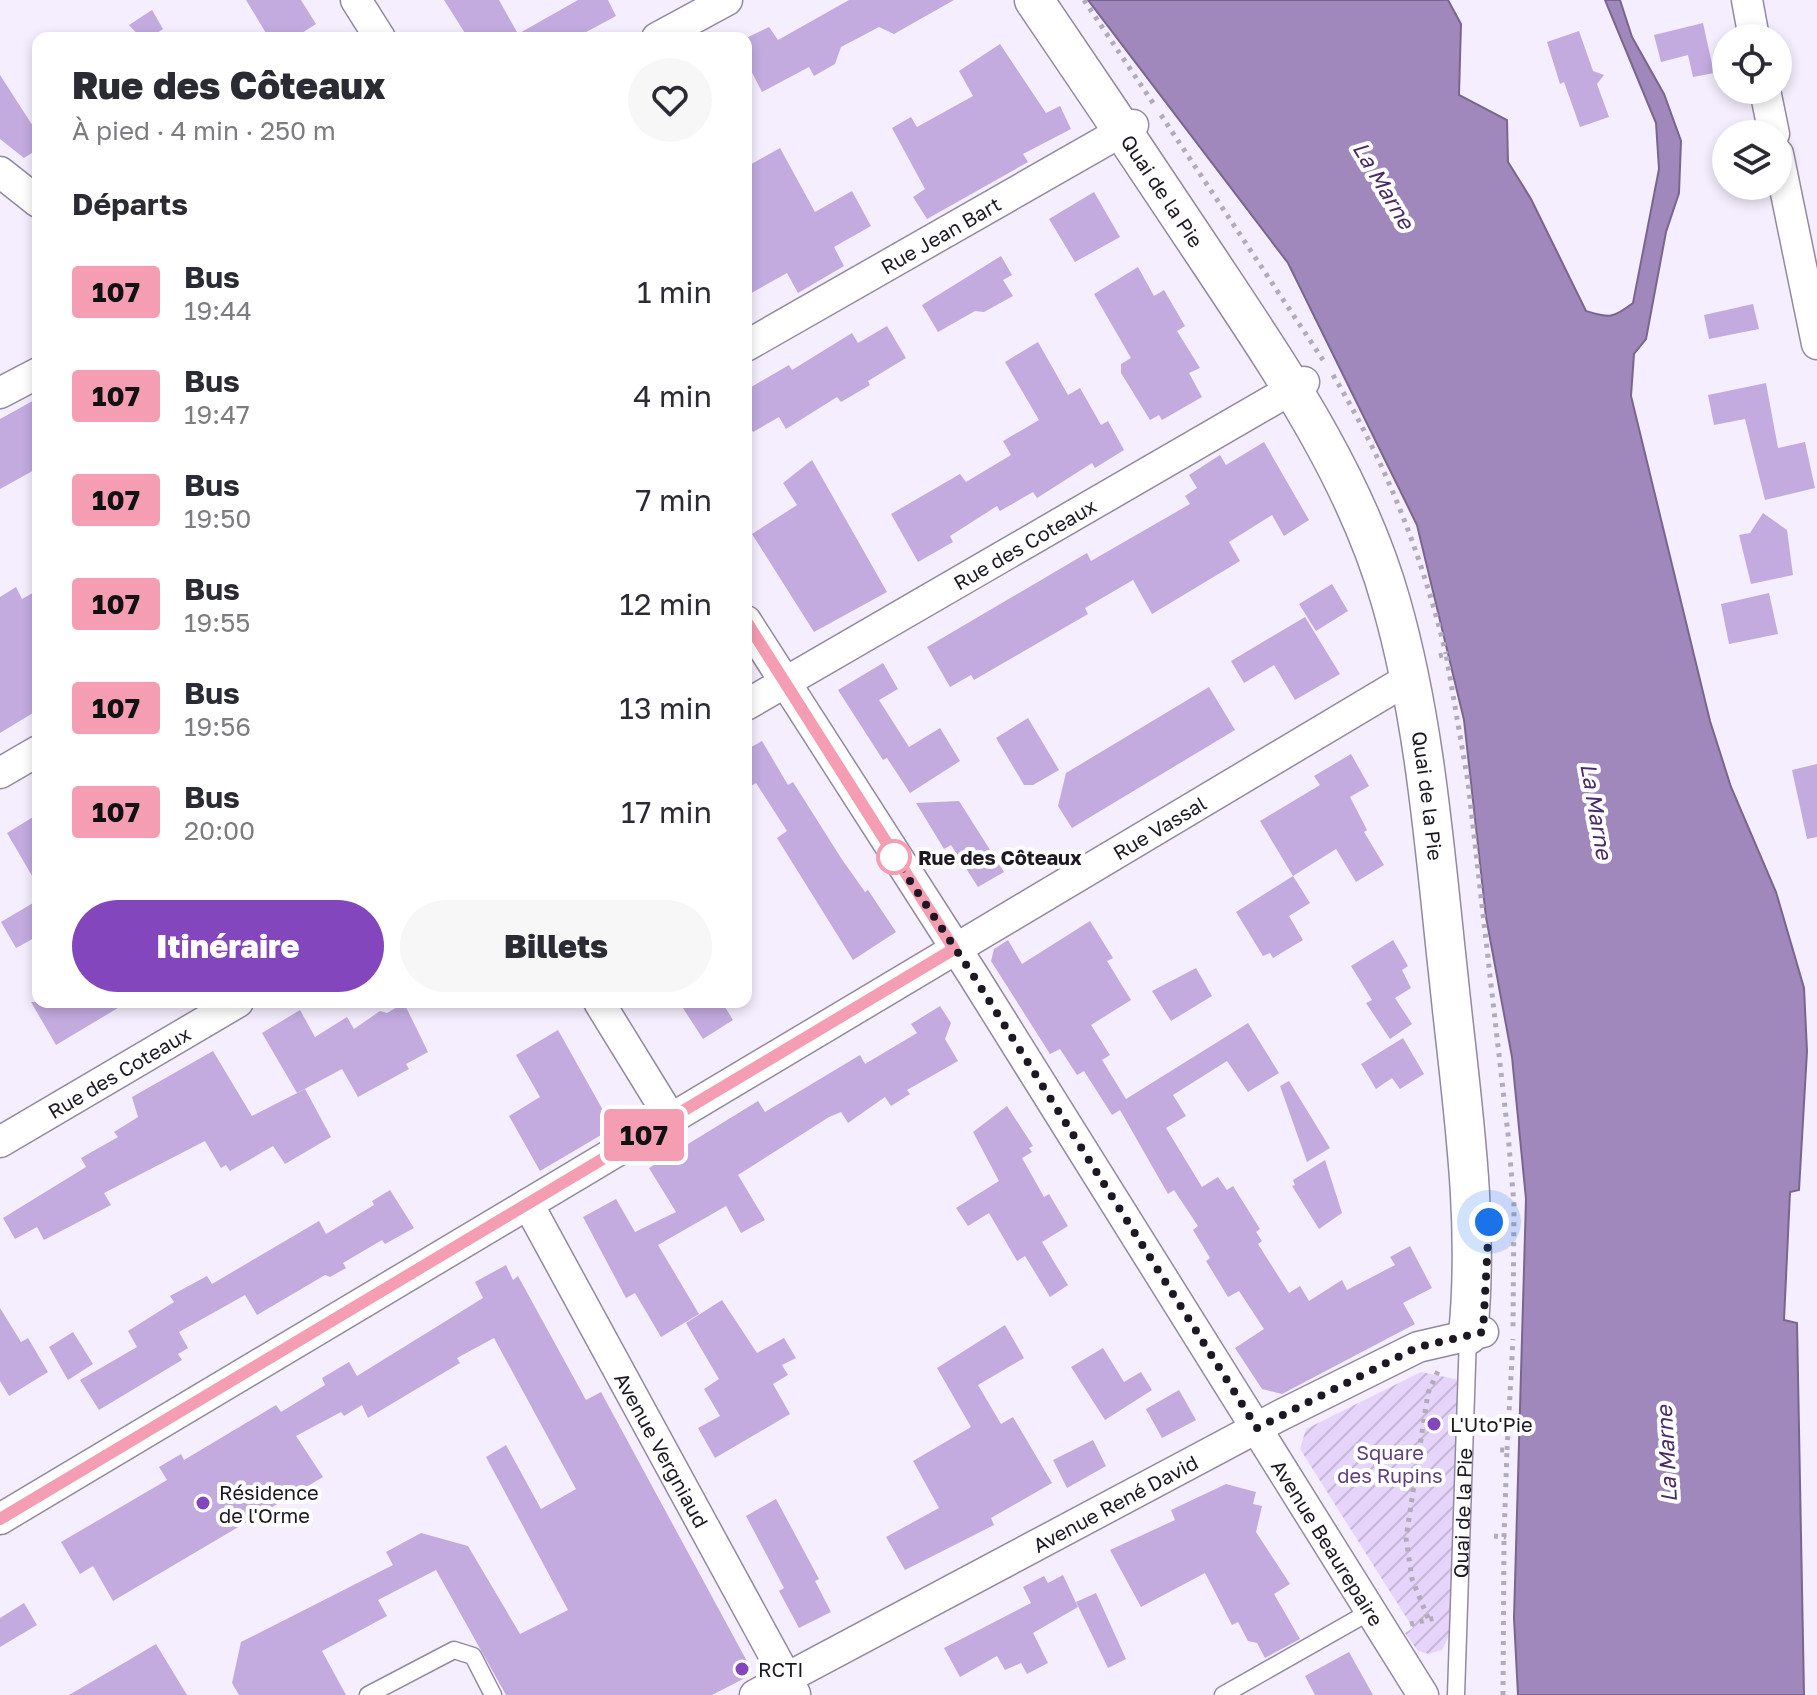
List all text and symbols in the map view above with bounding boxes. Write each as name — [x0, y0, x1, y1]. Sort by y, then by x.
map controls — [1712, 24, 1792, 200]
button: locate — [1712, 24, 1792, 104]
button: heart — [628, 58, 712, 142]
text: Rue des Côteaux — [72, 62, 386, 107]
text: À pied · 4 min · 250 m — [72, 115, 336, 146]
button: layers — [1712, 120, 1792, 200]
street label: Quai de la Pie — [1116, 130, 1209, 252]
water label: La Marne — [1347, 137, 1422, 235]
text: Départs — [72, 186, 188, 222]
street label: Rue Jean Bart — [876, 191, 1005, 279]
text: Bus — [184, 259, 240, 295]
text: 1 min — [637, 274, 712, 310]
text: 107 — [92, 275, 140, 308]
text: 19:44 — [184, 295, 252, 326]
text: Bus — [184, 363, 240, 399]
text: 4 min — [633, 378, 712, 414]
text: 107 — [92, 379, 140, 412]
text: 19:47 — [184, 399, 250, 430]
text: Bus — [184, 467, 240, 503]
text: 7 min — [636, 482, 712, 518]
text: 107 — [92, 483, 140, 516]
street label: Rue des Coteaux — [949, 493, 1100, 594]
text: 19:50 — [184, 503, 251, 534]
text: Bus — [184, 571, 240, 607]
text: 12 min — [620, 586, 712, 622]
text: 107 — [92, 587, 140, 620]
text: 19:55 — [184, 607, 250, 638]
text: Bus — [184, 675, 240, 711]
text: 13 min — [619, 690, 712, 726]
text: 107 — [92, 691, 140, 724]
text: 19:56 — [184, 711, 251, 742]
street label: Quai de la Pie — [1407, 729, 1448, 862]
water label: La Marne — [1575, 761, 1619, 863]
text: Bus — [184, 779, 240, 815]
street label: Rue Vassal — [1108, 790, 1210, 864]
text: 17 min — [621, 794, 712, 830]
text: 107 — [92, 795, 140, 828]
text: 20:00 — [184, 815, 255, 846]
marker: Rue des Côteaux — [877, 840, 911, 874]
place label: Rue des Côteaux — [918, 845, 1082, 869]
button: Itinéraire — [72, 900, 384, 992]
button: Billets — [400, 900, 712, 992]
street label: Rue des Coteaux — [43, 1021, 194, 1123]
line badge: 107 — [598, 1109, 690, 1161]
text: 107 — [620, 1118, 668, 1151]
your location — [1469, 1202, 1509, 1242]
street label: Avenue Vergniaud — [610, 1368, 714, 1531]
water label: La Marne — [1650, 1403, 1682, 1503]
place label: L'Uto'Pie — [1450, 1412, 1533, 1436]
marker: L'Uto'Pie — [1425, 1415, 1443, 1433]
park label: Square des Rupins — [1337, 1440, 1443, 1487]
street label: Quai de la Pie — [1448, 1448, 1476, 1579]
street label: Avenue René David — [1029, 1450, 1202, 1557]
street label: Avenue Beaurepaire — [1267, 1455, 1389, 1630]
place label: Résidence de l'Orme — [219, 1480, 319, 1527]
marker: Résidence de l'Orme — [194, 1494, 212, 1512]
place label: RCTI — [758, 1657, 803, 1681]
marker: RCTI — [733, 1660, 751, 1678]

